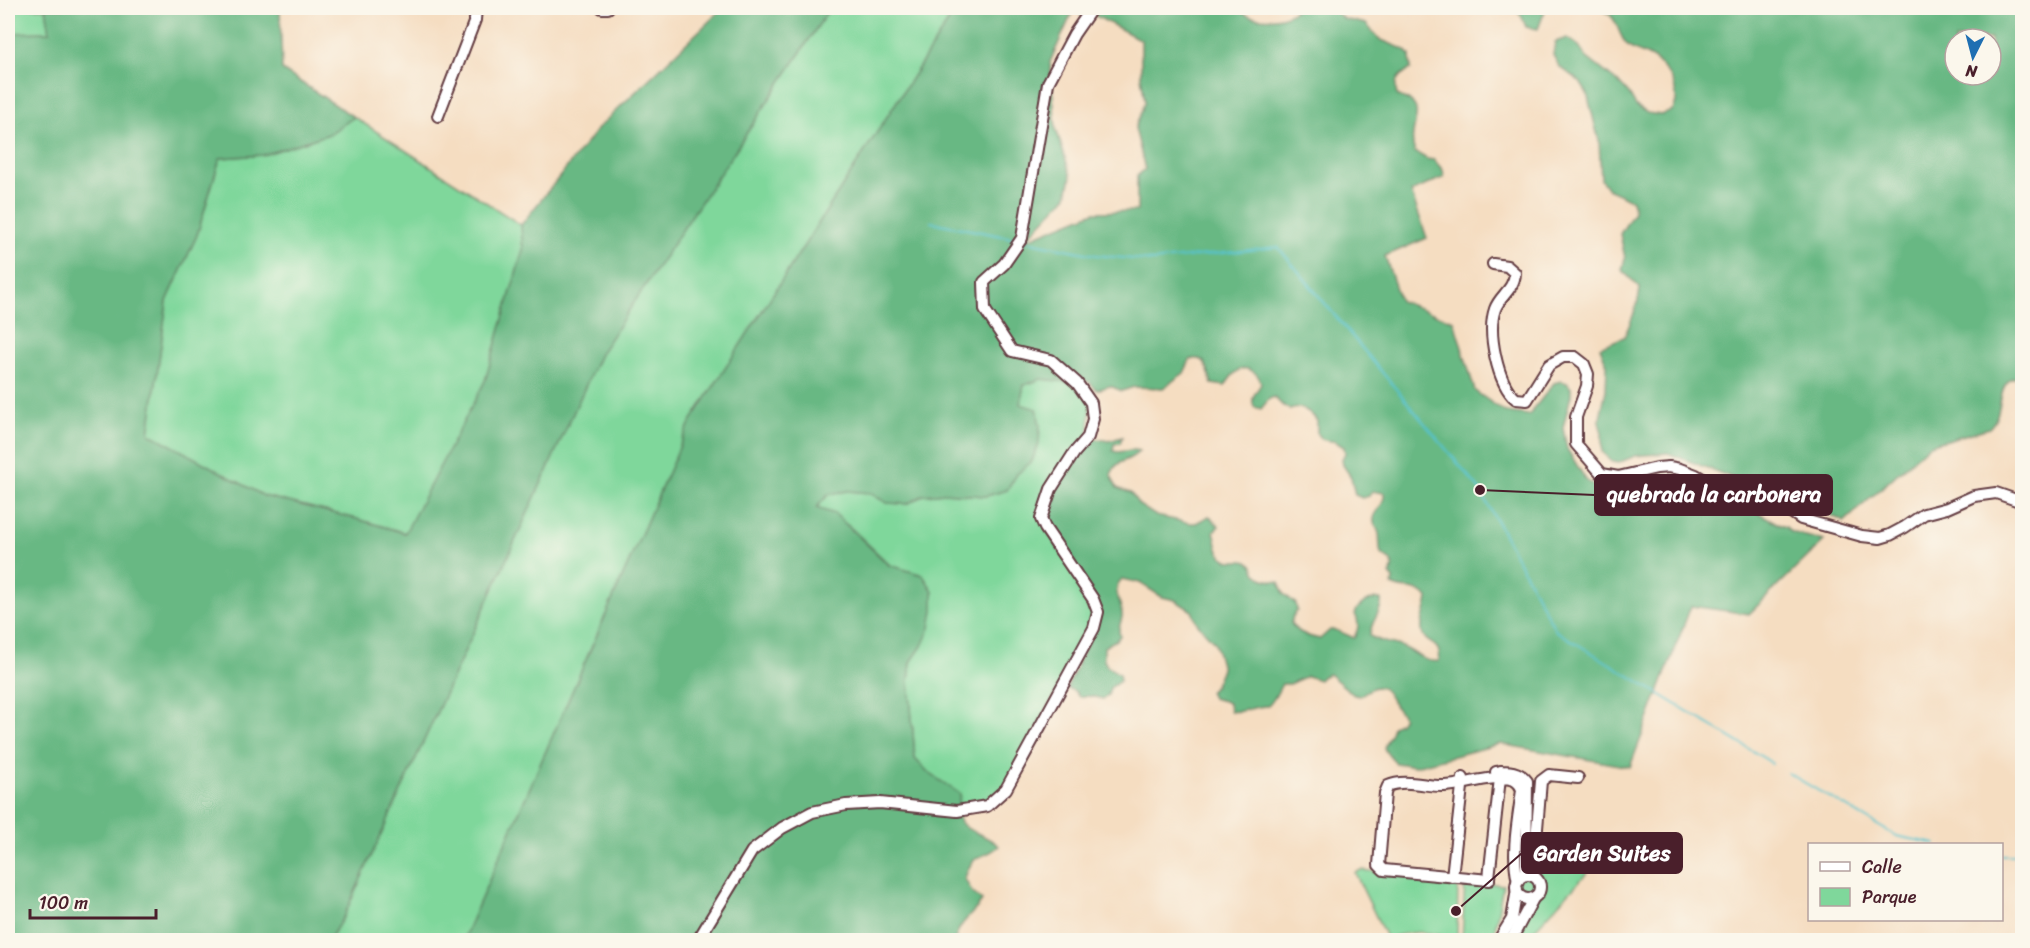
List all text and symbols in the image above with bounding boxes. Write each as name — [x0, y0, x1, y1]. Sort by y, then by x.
north arrow — [1943, 27, 2003, 87]
text: N — [1964, 56, 1980, 87]
callout: quebrada la carbonera — [1595, 475, 1832, 515]
text: quebrada la carbonera — [1606, 475, 1822, 514]
callout: Garden Suites — [1522, 833, 1682, 873]
text: Garden Suites — [1532, 834, 1671, 873]
legend — [1808, 843, 2003, 921]
text: Calle — [1862, 851, 1902, 883]
text: Parque — [1862, 881, 1917, 913]
scale bar — [30, 882, 156, 920]
text: 100 m — [39, 887, 88, 919]

